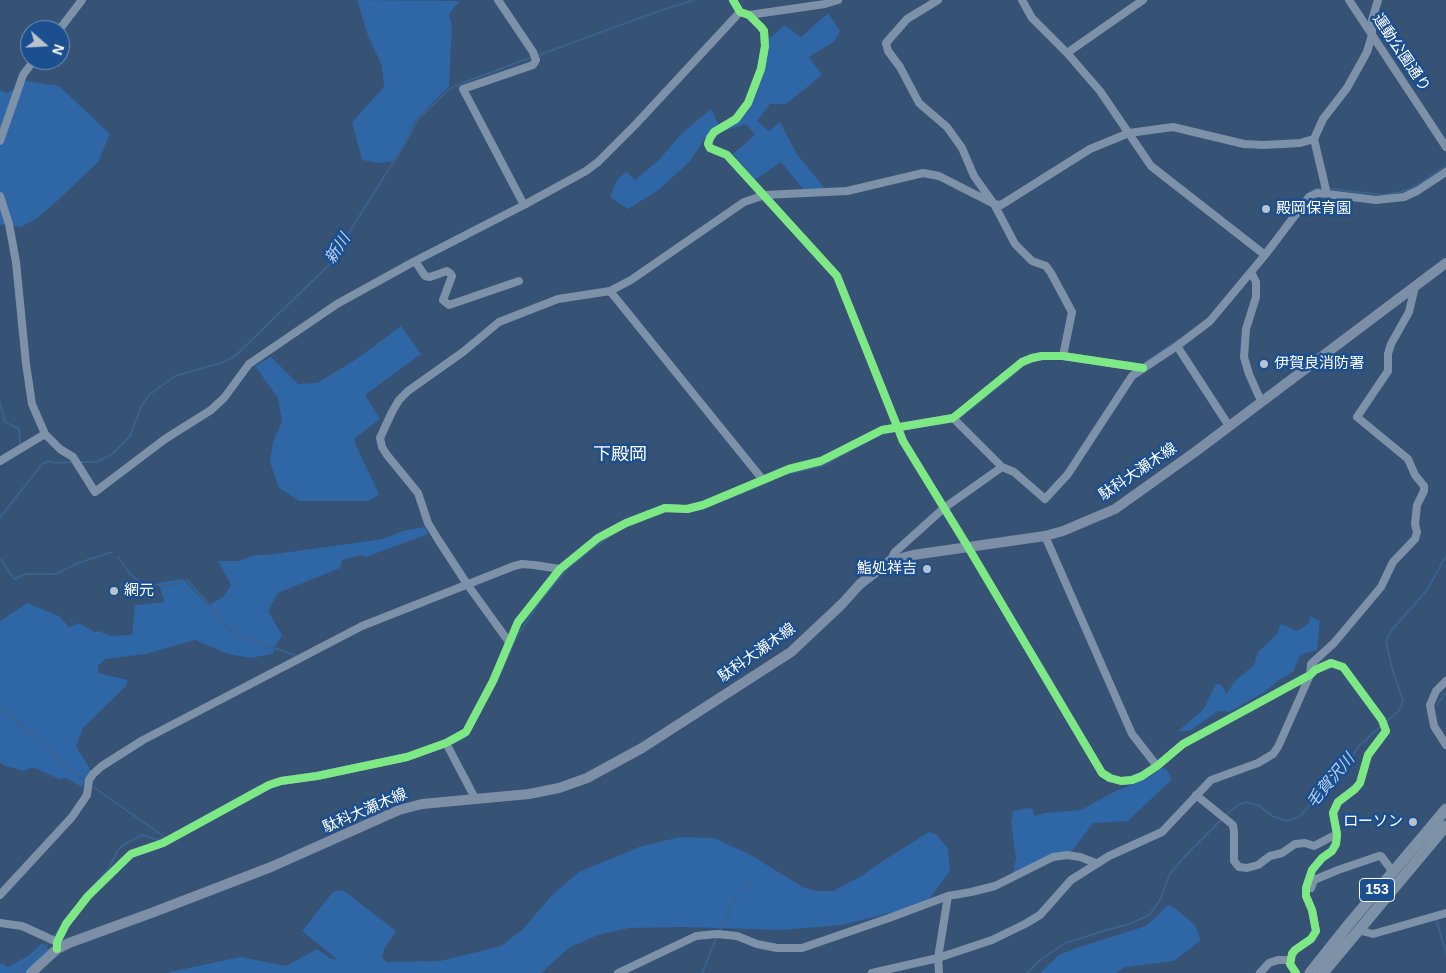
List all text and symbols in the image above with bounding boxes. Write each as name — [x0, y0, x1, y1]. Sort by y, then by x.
street label: 運動公園通り — [1368, 11, 1434, 95]
north arrow — [20, 20, 70, 70]
text: N — [49, 42, 67, 57]
place label: 殿岡保育園 — [1276, 200, 1351, 218]
marker: 殿岡保育園 — [1260, 203, 1272, 215]
water label: 新川 — [321, 230, 355, 268]
place label: 伊賀良消防署 — [1274, 355, 1364, 373]
marker: 伊賀良消防署 — [1258, 358, 1270, 370]
street label: 駄科大瀬木線 — [1096, 439, 1180, 505]
district label: 下殿岡 — [593, 444, 647, 466]
place label: 鮨処祥吉 — [857, 560, 917, 578]
marker: 鮨処祥吉 — [921, 563, 933, 575]
place label: 網元 — [124, 582, 154, 600]
marker: 網元 — [108, 585, 120, 597]
street label: 駄科大瀬木線 — [715, 620, 799, 686]
water label: 毛賀沢川 — [1303, 750, 1359, 812]
street label: 駄科大瀬木線 — [320, 785, 410, 837]
place label: ローソン — [1343, 813, 1403, 831]
marker: ローソン — [1407, 816, 1419, 828]
road number: 153 — [1360, 878, 1394, 902]

